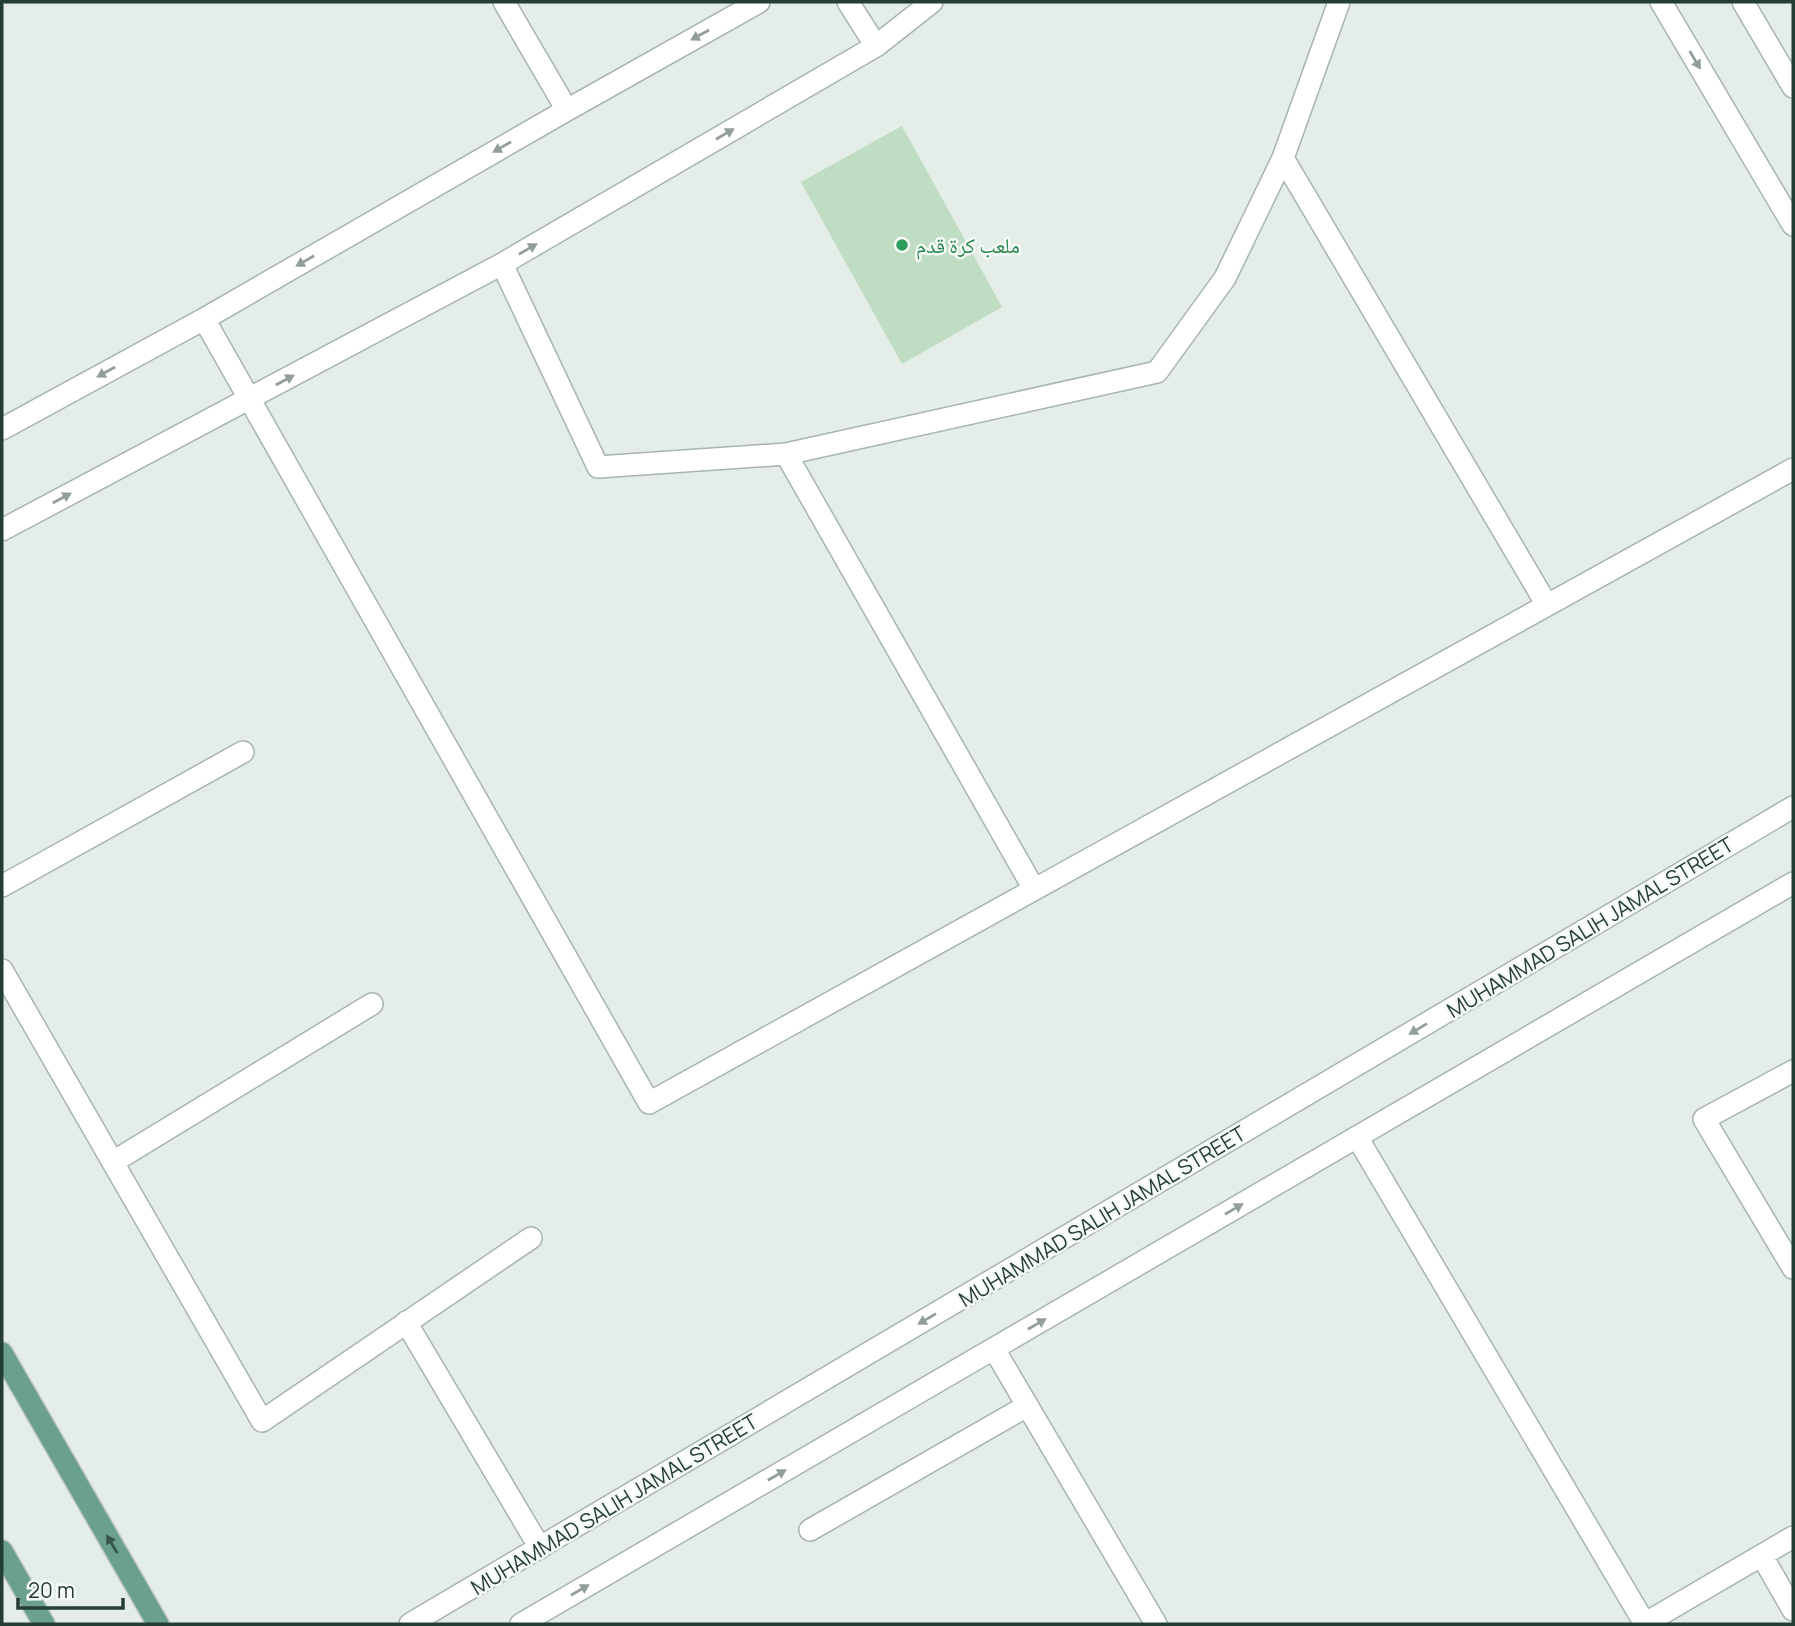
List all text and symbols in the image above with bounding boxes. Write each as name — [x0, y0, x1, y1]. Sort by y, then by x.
one-way arrow — [690, 29, 709, 41]
one-way arrow — [1689, 51, 1702, 70]
one-way arrow — [715, 128, 734, 140]
one-way arrow — [492, 141, 511, 154]
place label: ملعب كرة قدم — [916, 231, 1020, 260]
marker: ملعب كرة قدم — [894, 237, 910, 253]
one-way arrow — [519, 243, 538, 255]
one-way arrow — [295, 255, 314, 267]
one-way arrow — [96, 366, 116, 378]
one-way arrow — [275, 374, 295, 386]
one-way arrow — [52, 492, 72, 503]
street label: MUHAMMAD SALIH JAMAL STREET — [1441, 830, 1739, 1024]
one-way arrow — [1409, 1023, 1428, 1035]
street label: MUHAMMAD SALIH JAMAL STREET — [953, 1119, 1251, 1313]
one-way arrow — [1224, 1203, 1243, 1216]
one-way arrow — [917, 1313, 936, 1325]
one-way arrow — [1027, 1318, 1047, 1330]
street label: MUHAMMAD SALIH JAMAL STREET — [465, 1407, 763, 1601]
one-way arrow — [767, 1470, 787, 1482]
one-way arrow — [106, 1534, 118, 1554]
scale bar — [18, 1566, 122, 1610]
text: 20 m — [28, 1576, 75, 1604]
one-way arrow — [571, 1584, 590, 1596]

